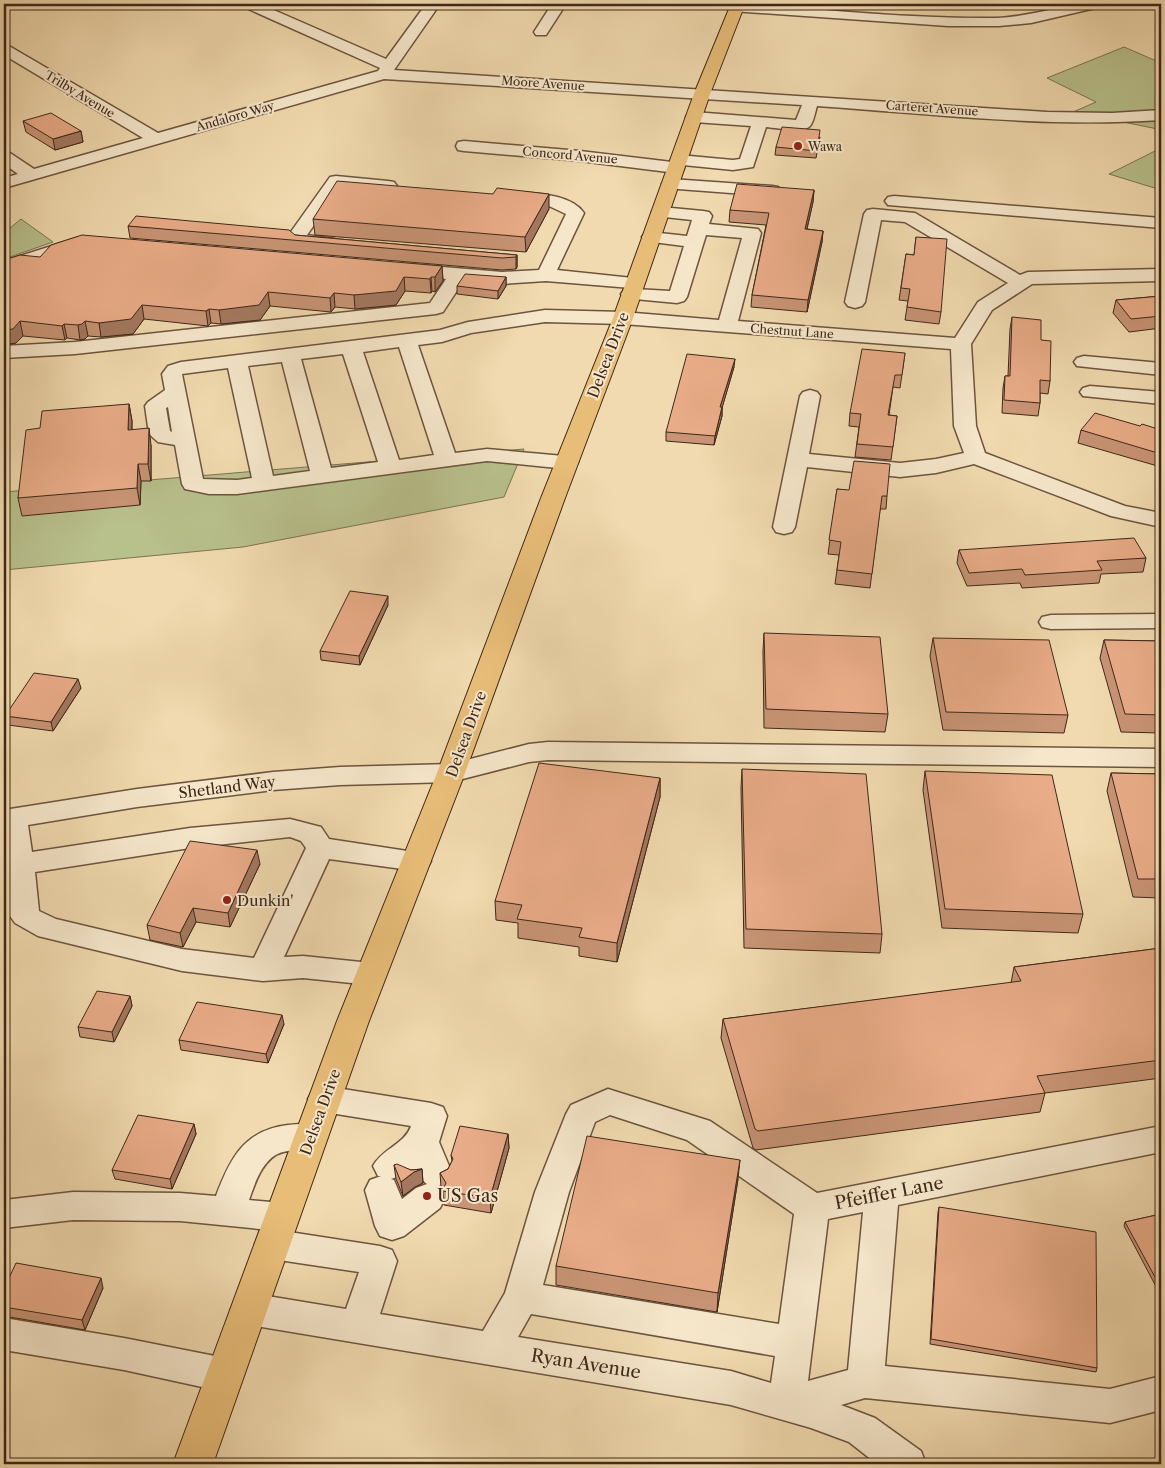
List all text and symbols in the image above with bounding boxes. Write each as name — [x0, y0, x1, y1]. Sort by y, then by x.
street label: Trilby Avenue — [42, 67, 118, 121]
street label: Moore Avenue — [501, 73, 585, 93]
street label: Carteret Avenue — [885, 97, 979, 119]
street label: Andaloro Way — [193, 98, 276, 135]
place label: Wawa — [807, 139, 843, 154]
marker: Wawa — [792, 140, 804, 152]
street label: Concord Avenue — [522, 143, 618, 167]
street label: Delsea Drive — [583, 309, 633, 401]
street label: Chestnut Lane — [750, 321, 835, 341]
street label: Delsea Drive — [442, 688, 490, 780]
street label: Shetland Way — [178, 772, 277, 802]
place label: Dunkin' — [237, 891, 293, 910]
marker: Dunkin' — [221, 894, 233, 906]
street label: Delsea Drive — [296, 1066, 344, 1158]
street label: Pfeiffer Lane — [833, 1172, 945, 1214]
place label: US Gas — [437, 1185, 498, 1207]
marker: US Gas — [421, 1190, 433, 1202]
street label: Ryan Avenue — [530, 1344, 642, 1384]

